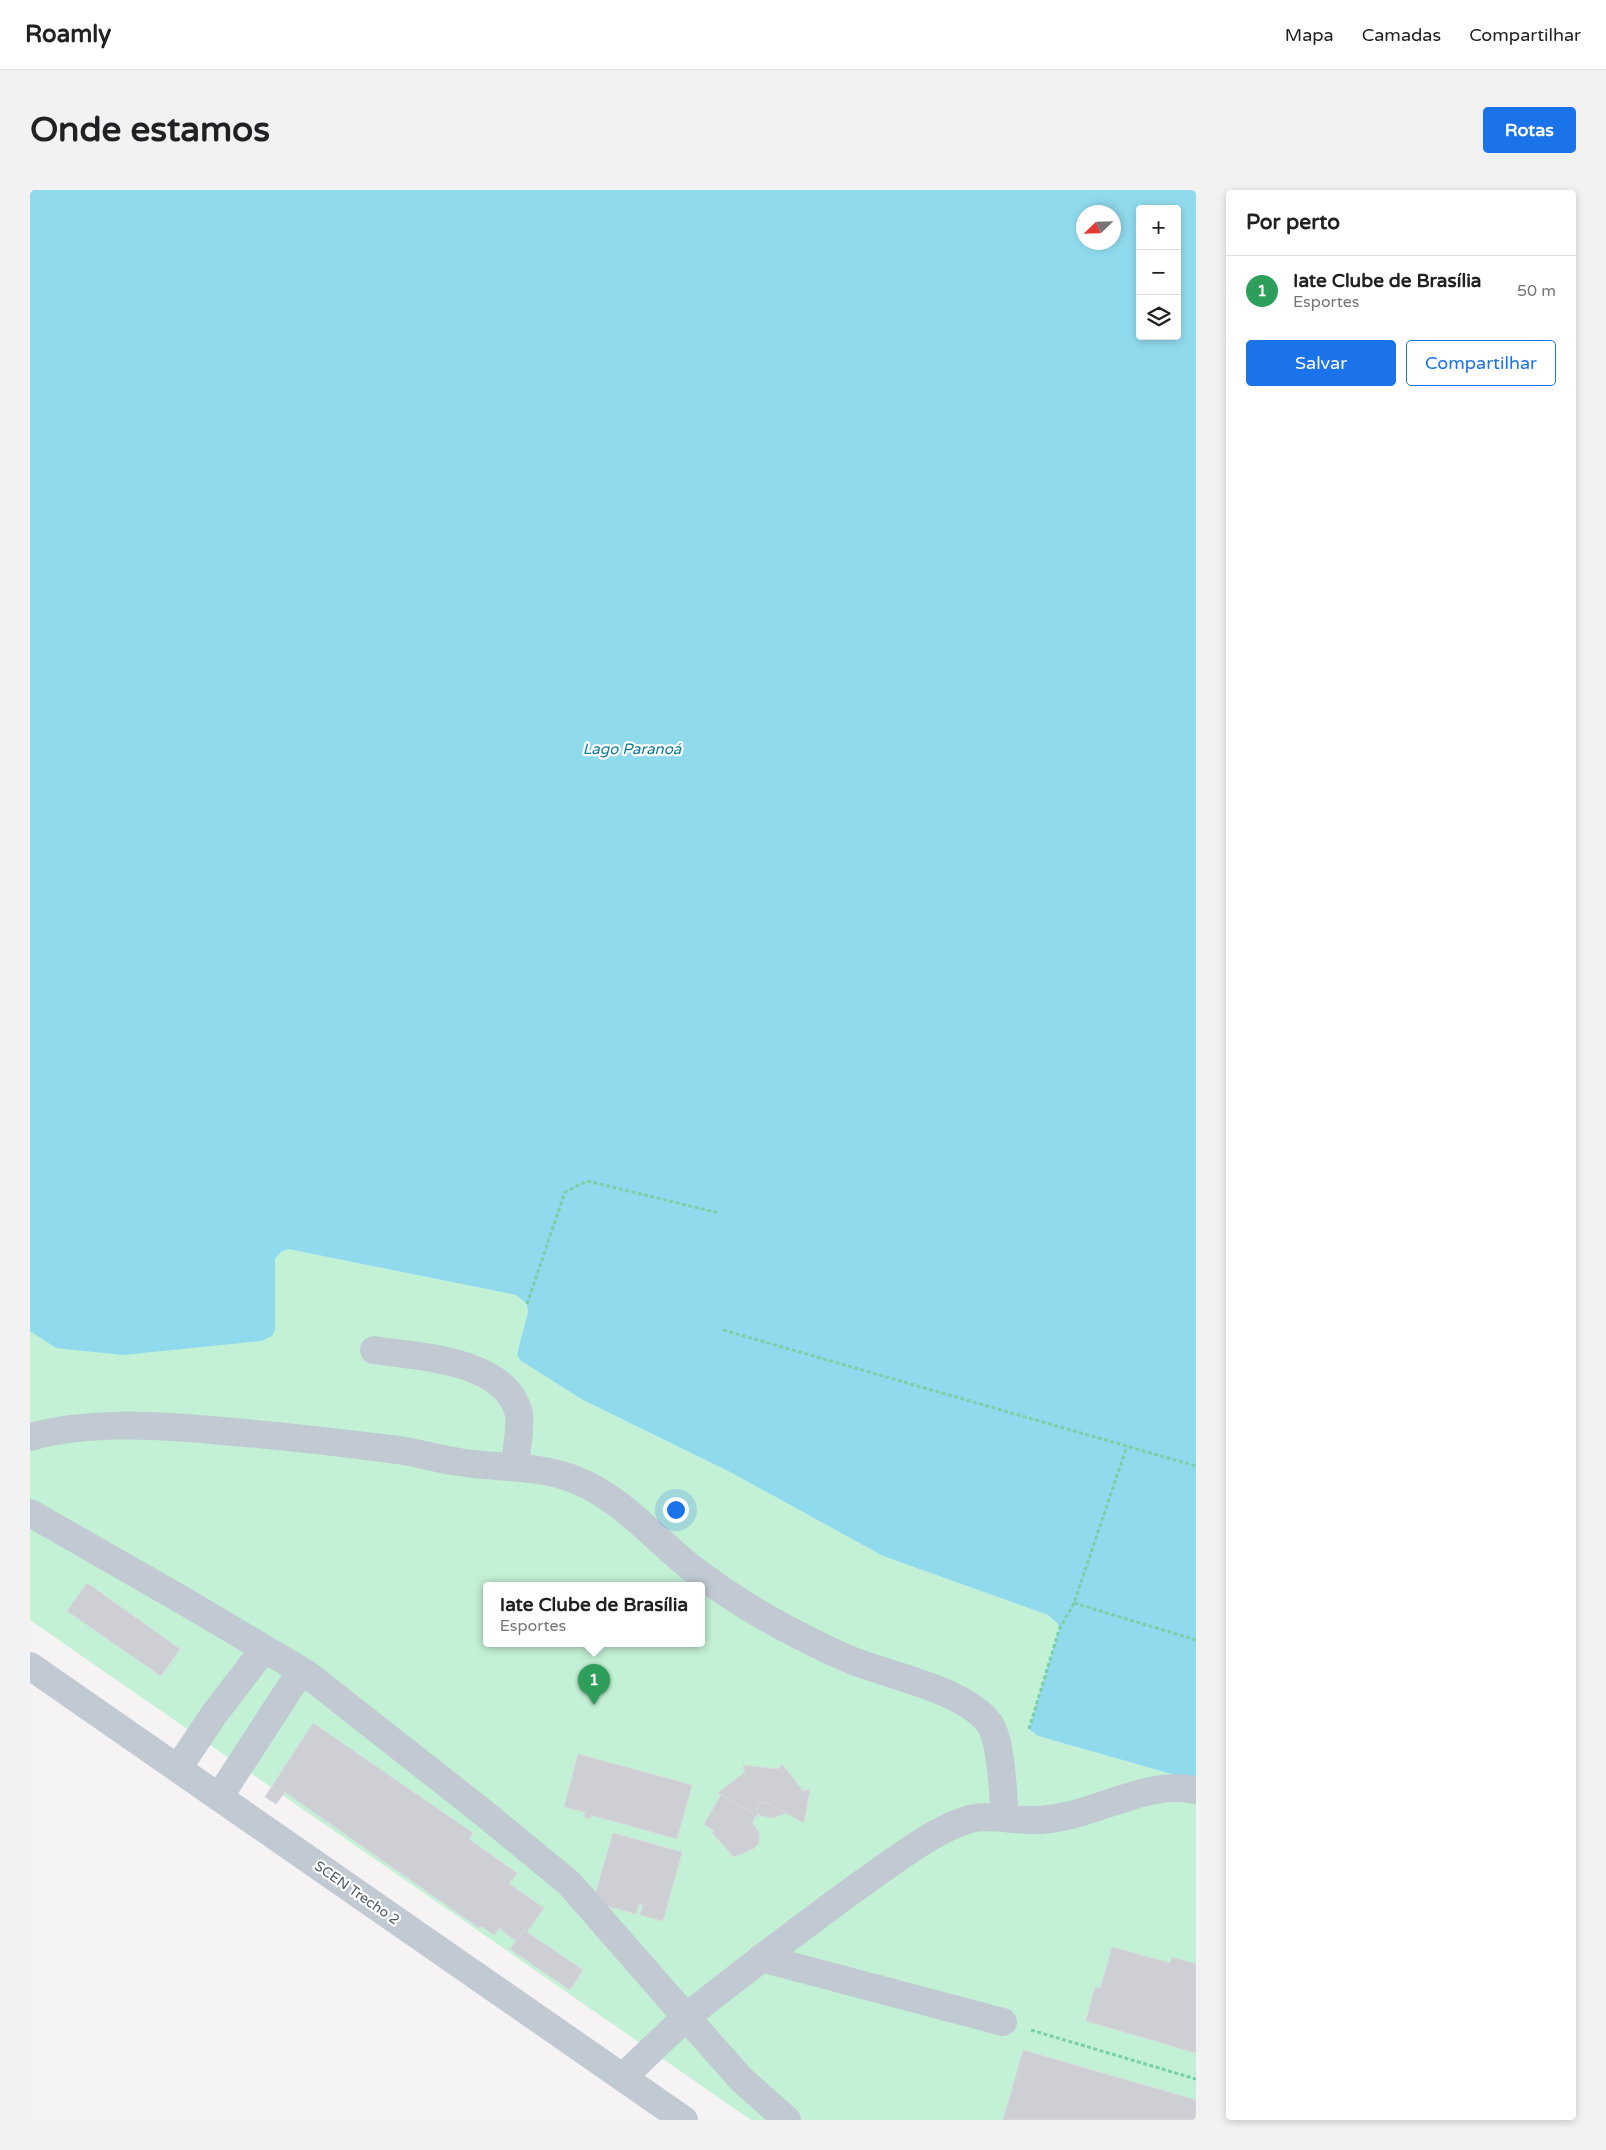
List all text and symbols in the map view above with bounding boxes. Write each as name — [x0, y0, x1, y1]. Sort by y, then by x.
text: Roamly — [25, 20, 111, 49]
text: Mapa — [1285, 24, 1334, 46]
text: Camadas — [1362, 24, 1441, 46]
text: Compartilhar — [1469, 24, 1581, 46]
button: Rotas — [1483, 107, 1576, 153]
text: Onde estamos — [30, 109, 270, 151]
north arrow — [1076, 205, 1121, 250]
map controls — [1136, 205, 1181, 340]
button: + — [1136, 205, 1181, 250]
text: Por perto — [1246, 210, 1340, 235]
button: − — [1136, 250, 1181, 295]
text: Iate Clube de Brasília — [1293, 270, 1482, 292]
text: 1 — [1257, 281, 1267, 301]
text: 50 m — [1517, 281, 1556, 301]
text: Esportes — [1293, 292, 1359, 312]
button: layers — [1136, 295, 1181, 340]
button: Salvar — [1246, 340, 1396, 386]
button: Compartilhar — [1406, 340, 1556, 386]
water label: Lago Paranoá — [583, 740, 682, 758]
your location — [663, 1497, 689, 1523]
popup — [483, 1582, 705, 1647]
text: Iate Clube de Brasília — [500, 1594, 688, 1616]
text: Esportes — [500, 1616, 566, 1636]
pin: 1 — [578, 1664, 610, 1705]
street label: SCEN Trecho 2 — [311, 1857, 403, 1929]

